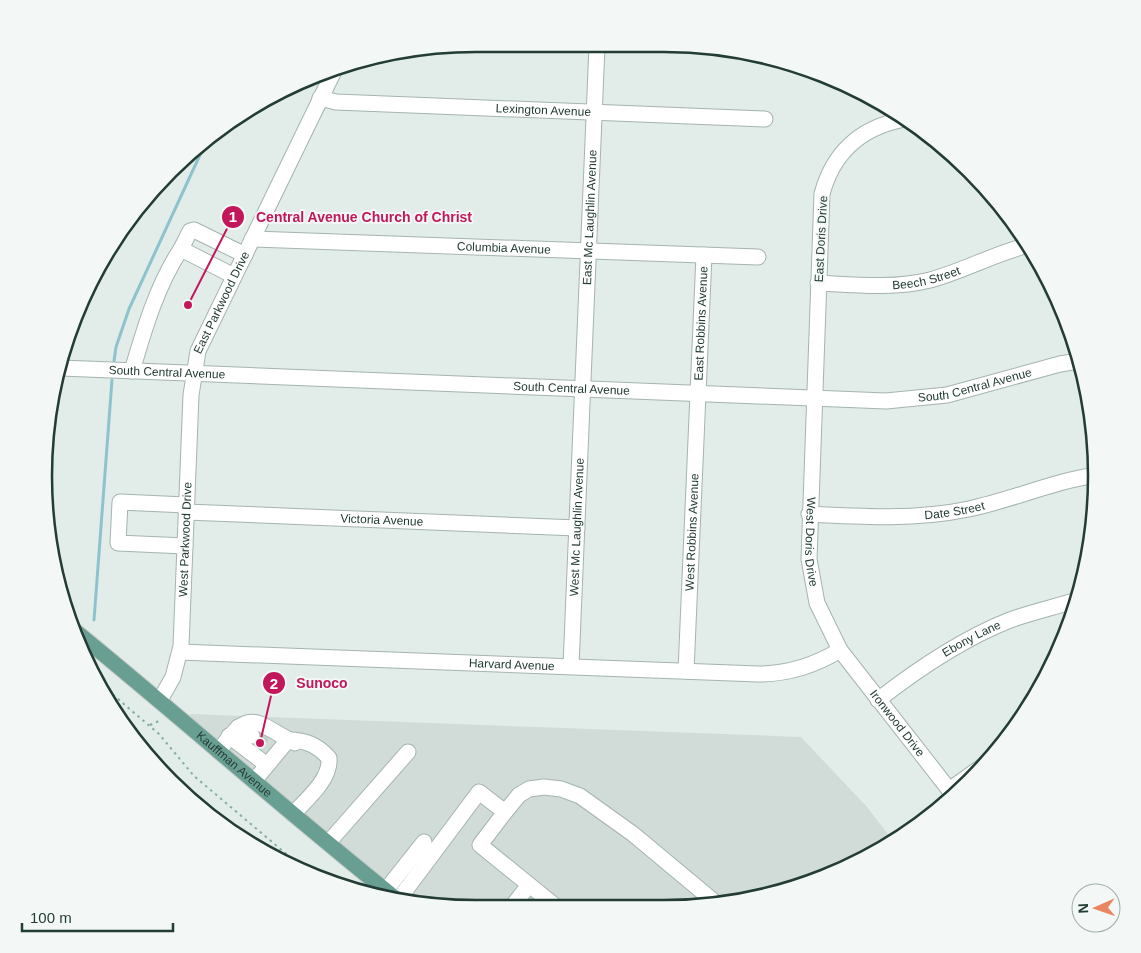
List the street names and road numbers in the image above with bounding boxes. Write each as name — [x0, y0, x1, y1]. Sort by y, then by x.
street label: Lexington Avenue — [495, 101, 592, 119]
street label: East Mc Laughlin Avenue — [580, 149, 600, 285]
street label: East Doris Drive — [812, 195, 830, 283]
street label: Columbia Avenue — [457, 239, 551, 257]
street label: East Parkwood Drive — [191, 249, 252, 356]
street label: Beech Street — [892, 263, 963, 292]
street label: East Robbins Avenue — [692, 265, 711, 381]
street label: South Central Avenue — [108, 363, 226, 382]
street label: South Central Avenue — [917, 365, 1033, 405]
street label: South Central Avenue — [513, 379, 631, 398]
street label: West Mc Laughlin Avenue — [567, 457, 587, 597]
street label: West Robbins Avenue — [682, 473, 702, 591]
street label: West Parkwood Drive — [176, 481, 195, 597]
street label: West Doris Drive — [802, 497, 821, 588]
street label: Date Street — [924, 498, 987, 522]
street label: Victoria Avenue — [340, 511, 424, 529]
street label: Ebony Lane — [940, 618, 1003, 660]
street label: Harvard Avenue — [469, 656, 555, 673]
street label: Ironwood Drive — [867, 687, 928, 760]
street label: Kauffman Avenue — [194, 728, 275, 800]

